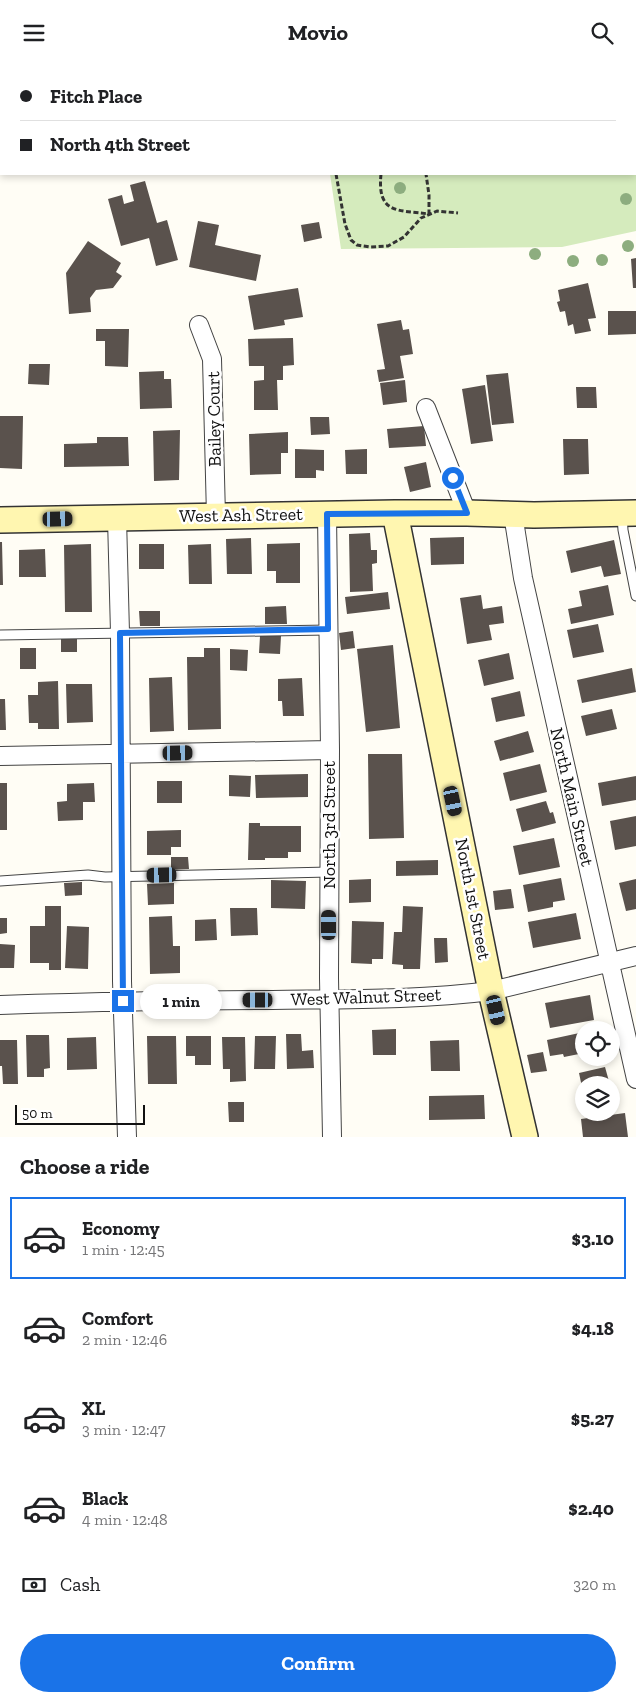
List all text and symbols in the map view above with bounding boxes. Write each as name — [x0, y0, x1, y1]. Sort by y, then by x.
icon: menu — [20, 19, 48, 47]
text: Movio — [288, 19, 348, 46]
icon: search — [588, 19, 616, 47]
text: Fitch Place — [50, 85, 142, 108]
text: North 4th Street — [50, 133, 190, 156]
street label: Bailey Court — [202, 371, 226, 467]
route start — [442, 467, 464, 489]
street label: West Ash Street — [179, 503, 303, 527]
car — [42, 511, 73, 527]
street label: North Main Street — [545, 726, 599, 869]
car — [162, 745, 193, 761]
street label: North 3rd Street — [318, 761, 340, 889]
car — [442, 785, 463, 817]
street label: North 1st Street — [450, 836, 496, 962]
car — [146, 867, 177, 883]
car — [321, 910, 336, 940]
callout: 1 min — [140, 983, 223, 1019]
street label: West Walnut Street — [290, 983, 442, 1011]
route end — [112, 990, 134, 1012]
text: 1 min — [162, 992, 200, 1011]
car — [243, 993, 273, 1008]
car — [485, 994, 506, 1026]
map controls — [575, 1021, 620, 1121]
button: locate — [575, 1021, 620, 1066]
button: layers — [575, 1076, 620, 1121]
scale bar — [15, 1102, 145, 1125]
text: 50 m — [22, 1105, 53, 1122]
text: Choose a ride — [20, 1153, 150, 1180]
icon: car — [22, 1216, 67, 1261]
text: Economy — [82, 1217, 160, 1240]
text: $3.10 — [572, 1227, 614, 1250]
text: 1 min · 12:45 — [82, 1240, 165, 1259]
icon: car — [22, 1306, 67, 1351]
text: Comfort — [82, 1307, 153, 1330]
text: $4.18 — [572, 1317, 614, 1340]
text: 2 min · 12:46 — [82, 1330, 167, 1349]
icon: car — [22, 1396, 67, 1441]
text: XL — [82, 1397, 105, 1420]
text: $5.27 — [571, 1407, 614, 1430]
text: 3 min · 12:47 — [82, 1420, 166, 1439]
icon: car — [22, 1486, 67, 1531]
text: Black — [82, 1487, 128, 1510]
text: $2.40 — [568, 1497, 614, 1520]
text: 4 min · 12:48 — [82, 1510, 168, 1529]
icon: cash — [20, 1571, 48, 1599]
text: Cash — [60, 1573, 100, 1596]
text: 320 m — [573, 1575, 616, 1594]
button: Confirm — [20, 1634, 616, 1692]

